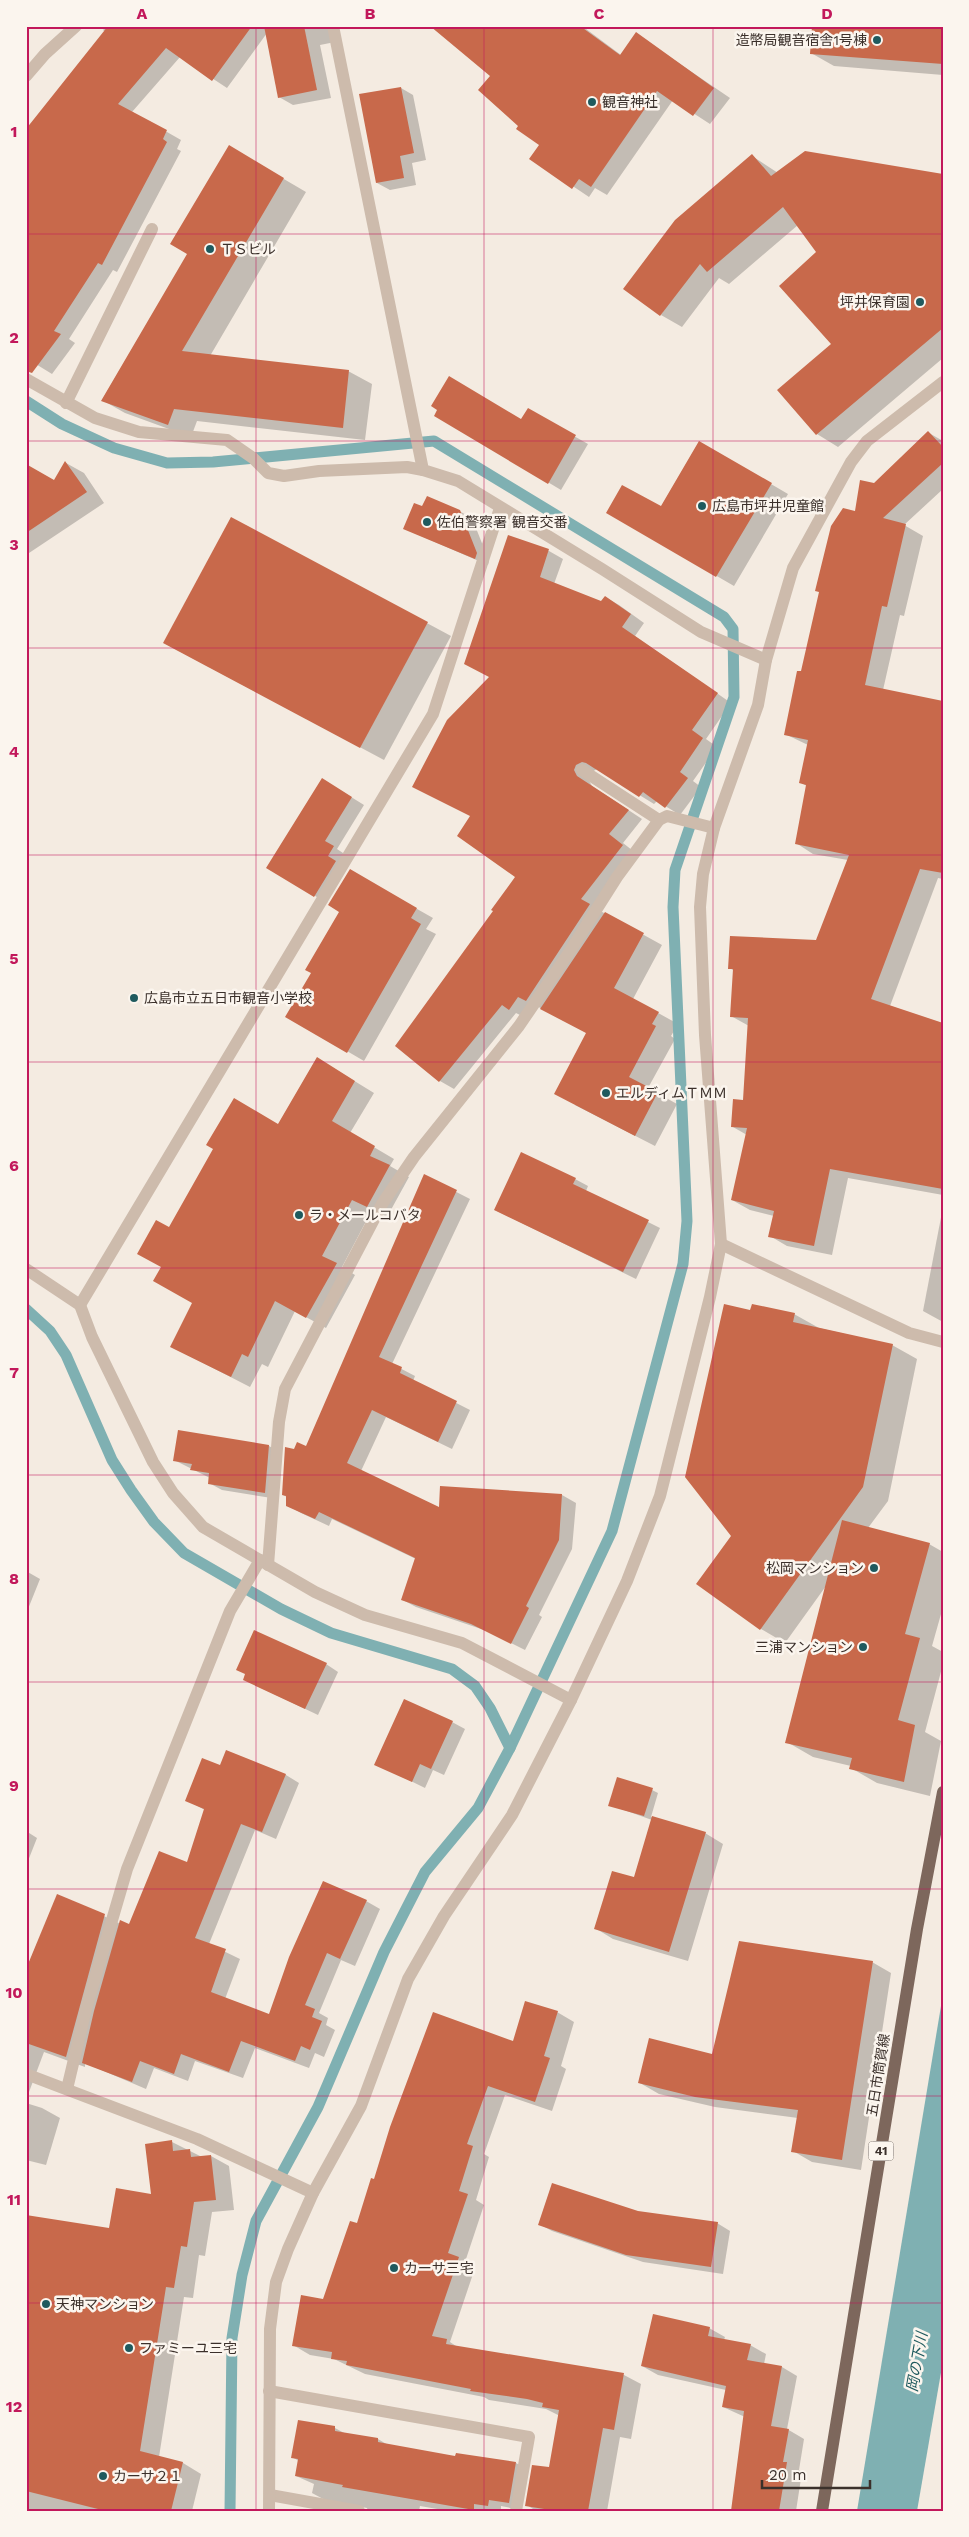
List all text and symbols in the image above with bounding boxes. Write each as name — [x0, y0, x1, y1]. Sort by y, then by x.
text: A — [137, 4, 148, 23]
text: B — [365, 4, 376, 23]
text: C — [594, 4, 605, 23]
text: D — [821, 4, 833, 23]
place label: 造幣局観音宿舎1号棟 — [736, 32, 867, 48]
marker: 造幣局観音宿舎1号棟 — [871, 34, 883, 46]
place label: 観音神社 — [602, 94, 658, 110]
marker: 観音神社 — [586, 96, 598, 108]
text: 1 — [11, 122, 17, 141]
place label: ＴＳビル — [220, 241, 276, 257]
marker: ＴＳビル — [204, 243, 216, 255]
place label: 坪井保育園 — [840, 294, 910, 310]
marker: 坪井保育園 — [914, 296, 926, 308]
text: 2 — [9, 328, 19, 347]
place label: 広島市坪井児童館 — [712, 498, 824, 514]
marker: 広島市坪井児童館 — [696, 500, 708, 512]
place label: 佐伯警察署 観音交番 — [437, 514, 568, 530]
marker: 佐伯警察署 観音交番 — [421, 516, 433, 528]
text: 3 — [9, 535, 19, 554]
text: 4 — [9, 742, 19, 761]
text: 5 — [9, 949, 19, 968]
place label: 広島市立五日市観音小学校 — [144, 990, 312, 1006]
marker: 広島市立五日市観音小学校 — [128, 992, 140, 1004]
place label: エルディムＴＭＭ — [616, 1085, 727, 1101]
marker: エルディムＴＭＭ — [600, 1087, 612, 1099]
text: 6 — [9, 1156, 19, 1175]
place label: ラ・メールコバタ — [309, 1207, 421, 1223]
marker: ラ・メールコバタ — [293, 1209, 305, 1221]
text: 7 — [9, 1363, 19, 1382]
place label: 松岡マンション — [766, 1560, 864, 1576]
marker: 松岡マンション — [868, 1562, 880, 1574]
text: 8 — [9, 1569, 19, 1588]
place label: 三浦マンション — [755, 1639, 853, 1655]
marker: 三浦マンション — [857, 1641, 869, 1653]
text: 9 — [9, 1776, 19, 1795]
text: 10 — [5, 1983, 23, 2002]
street label: 五日市筒賀線 — [864, 2032, 892, 2118]
road number: 41 — [868, 2142, 894, 2160]
text: 11 — [7, 2190, 21, 2209]
place label: カーサ三宅 — [404, 2260, 474, 2276]
marker: カーサ三宅 — [388, 2262, 400, 2274]
place label: 天神マンション — [56, 2296, 154, 2312]
marker: 天神マンション — [40, 2298, 52, 2310]
water label: 岡の下川 — [903, 2329, 931, 2393]
place label: ファミーユ三宅 — [139, 2340, 237, 2356]
marker: ファミーユ三宅 — [123, 2342, 135, 2354]
text: 12 — [6, 2397, 22, 2416]
scale bar — [762, 2457, 869, 2489]
text: 20 m — [769, 2466, 807, 2484]
place label: カーサ２１ — [113, 2468, 183, 2484]
marker: カーサ２１ — [97, 2470, 109, 2482]

